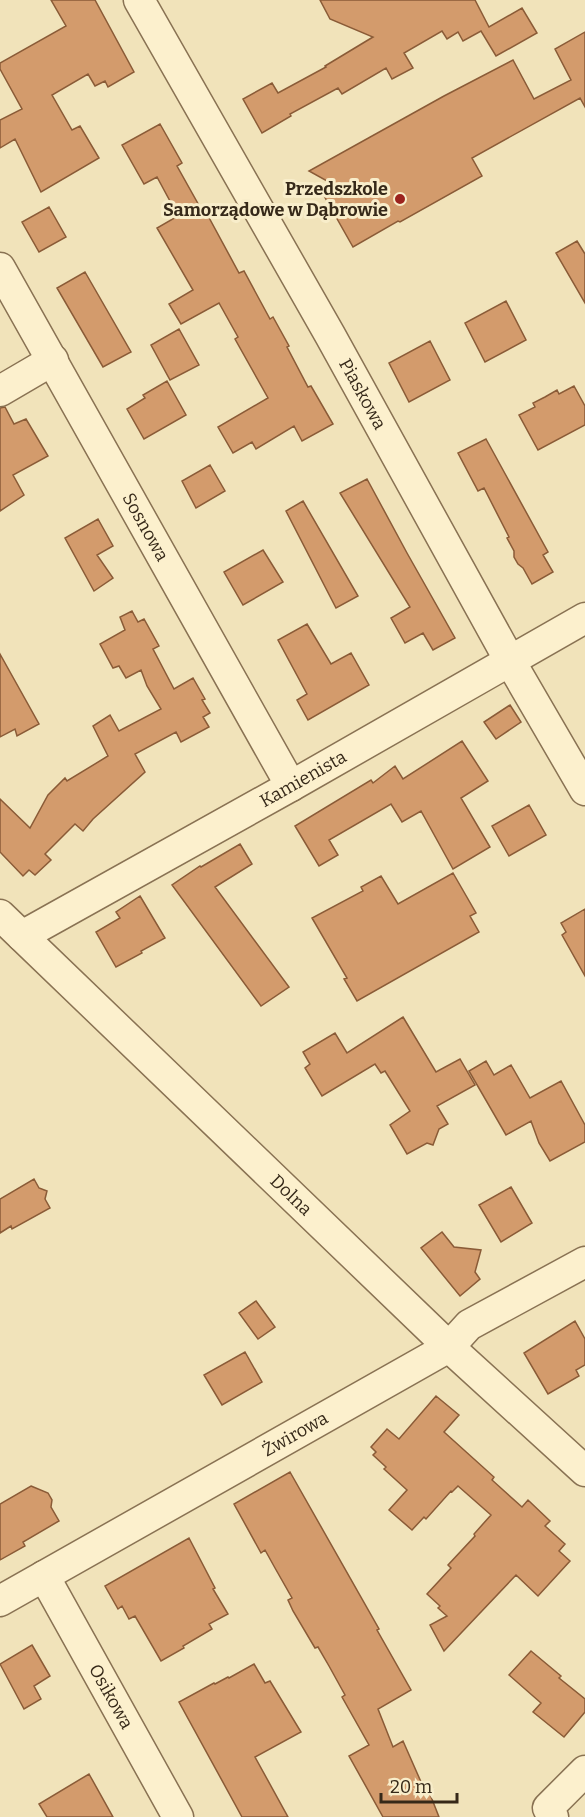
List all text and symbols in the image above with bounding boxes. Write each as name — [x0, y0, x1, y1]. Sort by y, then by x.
place label: Przedszkole Samorządowe w Dąbrowie — [163, 178, 388, 221]
marker: Przedszkole Samorządowe w Dąbrowie — [393, 192, 407, 206]
street label: Piaskowa — [334, 355, 391, 433]
street label: Sosnowa — [118, 489, 173, 565]
street label: Kamienista — [256, 746, 350, 812]
street label: Dolna — [266, 1170, 317, 1220]
street label: Żwirowa — [258, 1407, 332, 1461]
street label: Osikowa — [84, 1660, 138, 1733]
scale bar — [381, 1766, 458, 1804]
text: 20 m — [390, 1776, 432, 1798]

